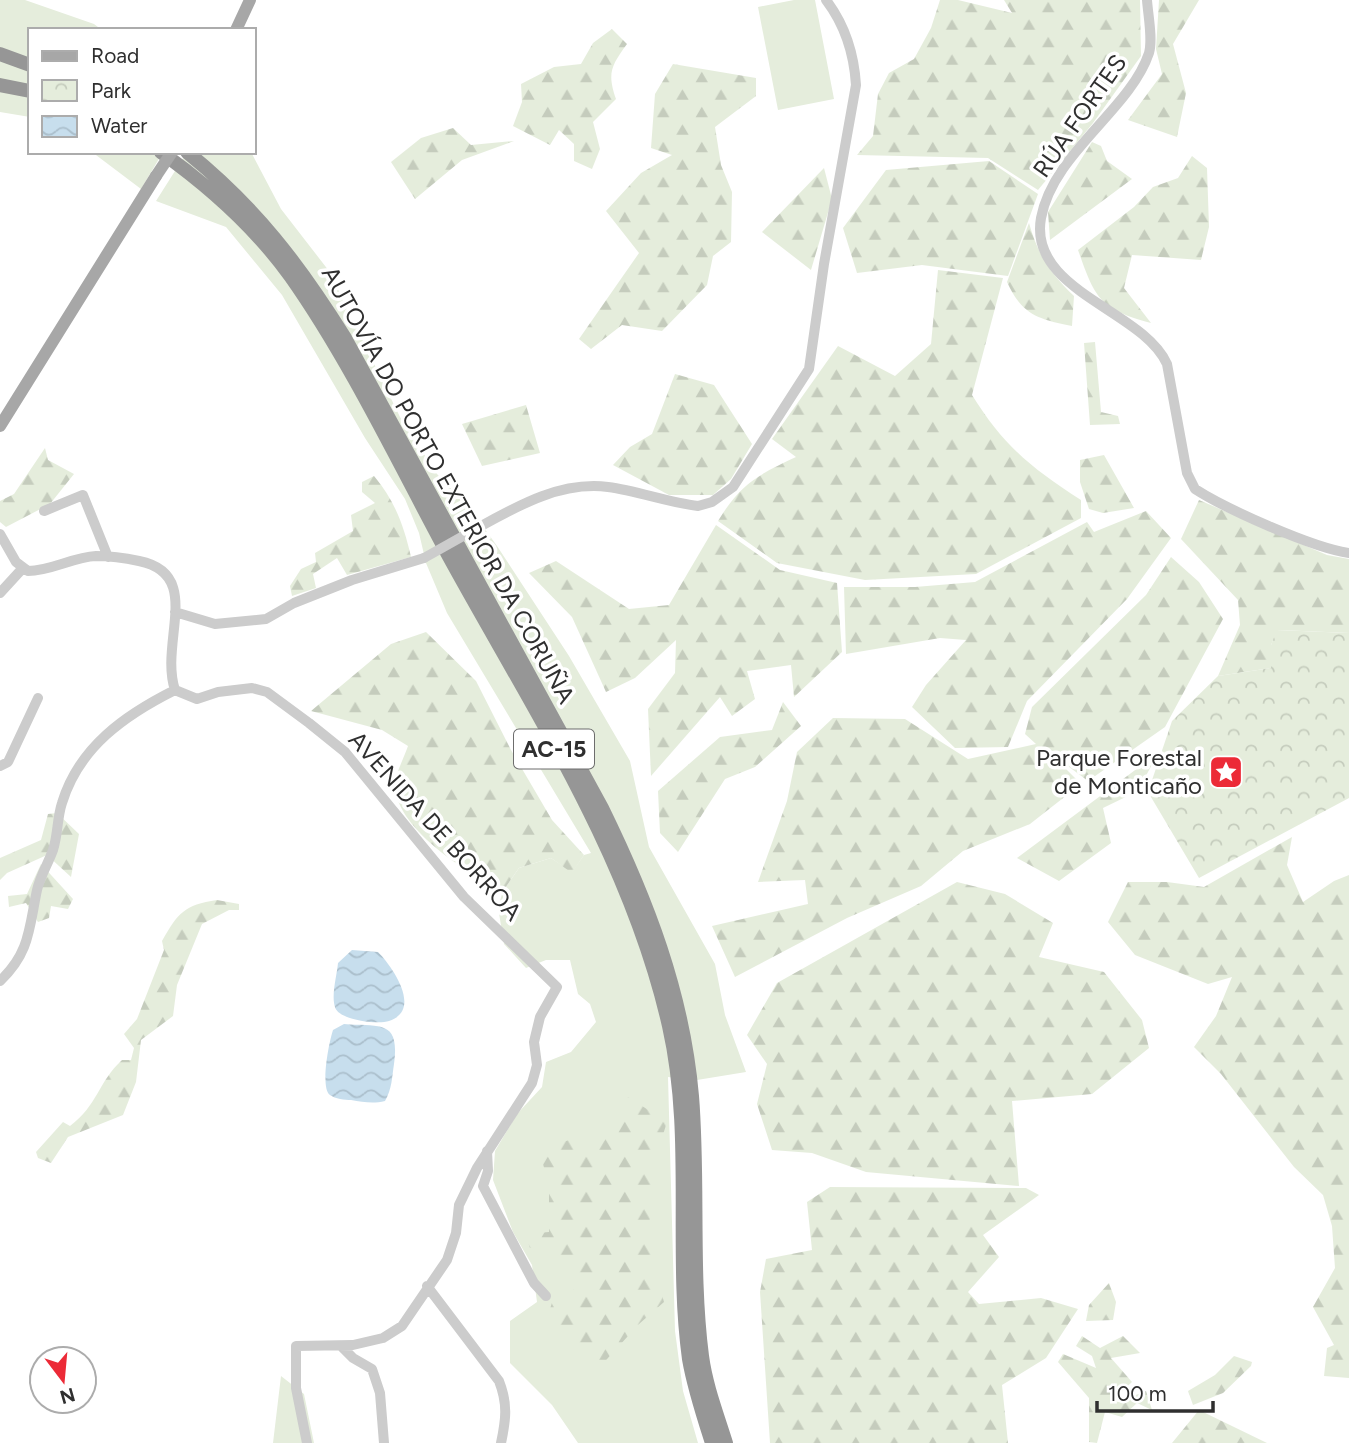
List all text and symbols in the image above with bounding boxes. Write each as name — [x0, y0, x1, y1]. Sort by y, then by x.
legend — [28, 28, 256, 154]
text: Road — [91, 43, 139, 68]
street label: RÚA FORTES — [1027, 49, 1132, 183]
text: Park — [91, 78, 132, 103]
text: Water — [91, 113, 147, 138]
street label: AUTOVÍA DO PORTO EXTERIOR DA CORUÑA — [316, 261, 582, 709]
street label: AVENIDA DE BORROA — [343, 725, 529, 927]
road number: AC-15 — [514, 730, 594, 768]
place label: Parque Forestal de Monticaño — [1036, 743, 1202, 800]
place icon: Parque Forestal de Monticaño — [1207, 753, 1245, 791]
north arrow — [28, 1345, 98, 1415]
scale bar — [1097, 1370, 1212, 1414]
text: 100 m — [1108, 1381, 1167, 1406]
text: N — [57, 1383, 78, 1409]

